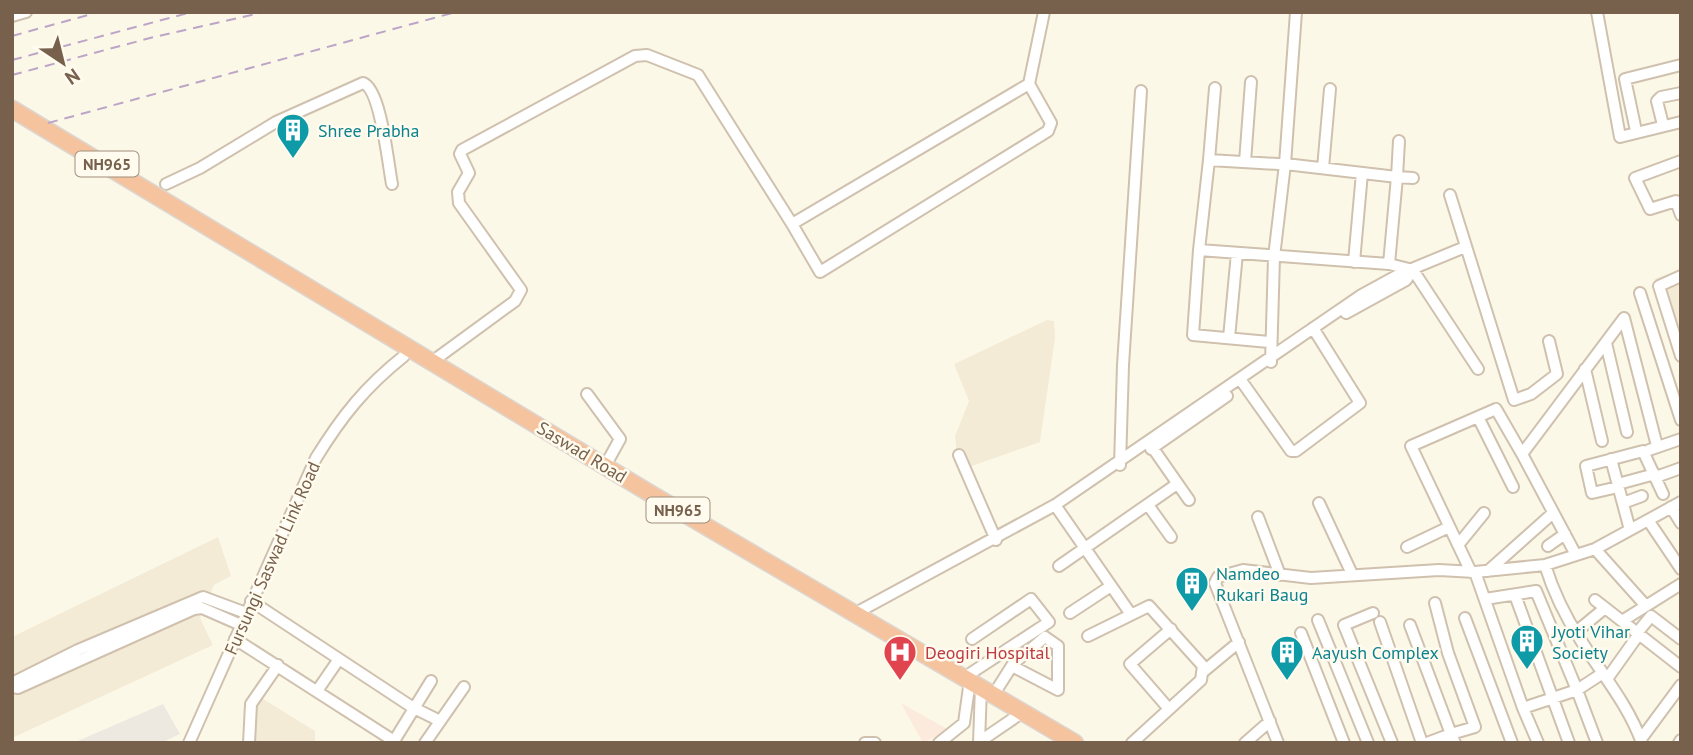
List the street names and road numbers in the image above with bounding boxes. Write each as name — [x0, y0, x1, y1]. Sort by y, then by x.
road number: NH965 — [76, 152, 138, 176]
street label: Saswad Road — [533, 416, 631, 488]
street label: Fursungi Saswad Link Road — [219, 458, 325, 658]
road number: NH965 — [646, 498, 710, 523]

